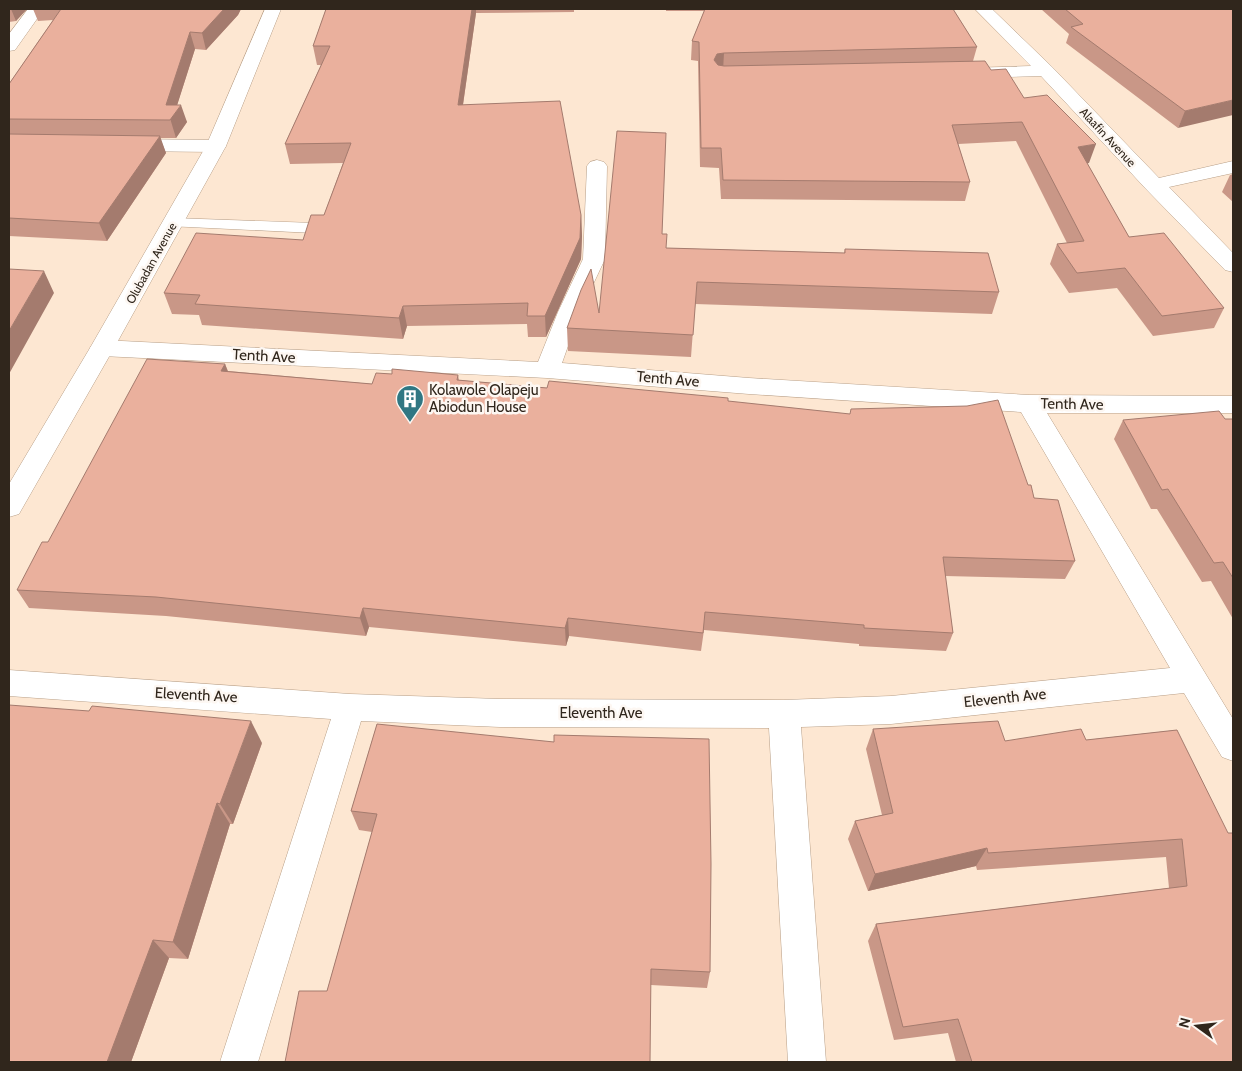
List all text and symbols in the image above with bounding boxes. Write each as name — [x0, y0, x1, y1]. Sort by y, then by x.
street label: Alaafin Avenue — [1077, 104, 1139, 170]
street label: Olubadan Avenue — [122, 220, 180, 306]
street label: Tenth Ave — [232, 345, 296, 367]
street label: Tenth Ave — [636, 367, 700, 391]
place label: Kolawole Olapeju Abiodun House — [429, 381, 539, 416]
building icon: Kolawole Olapeju Abiodun House — [395, 384, 425, 423]
street label: Tenth Ave — [1040, 394, 1104, 414]
street label: Eleventh Ave — [154, 684, 238, 706]
street label: Eleventh Ave — [963, 685, 1047, 711]
street label: Eleventh Ave — [560, 704, 643, 722]
north arrow — [1172, 1001, 1222, 1051]
text: N — [1174, 1016, 1194, 1030]

